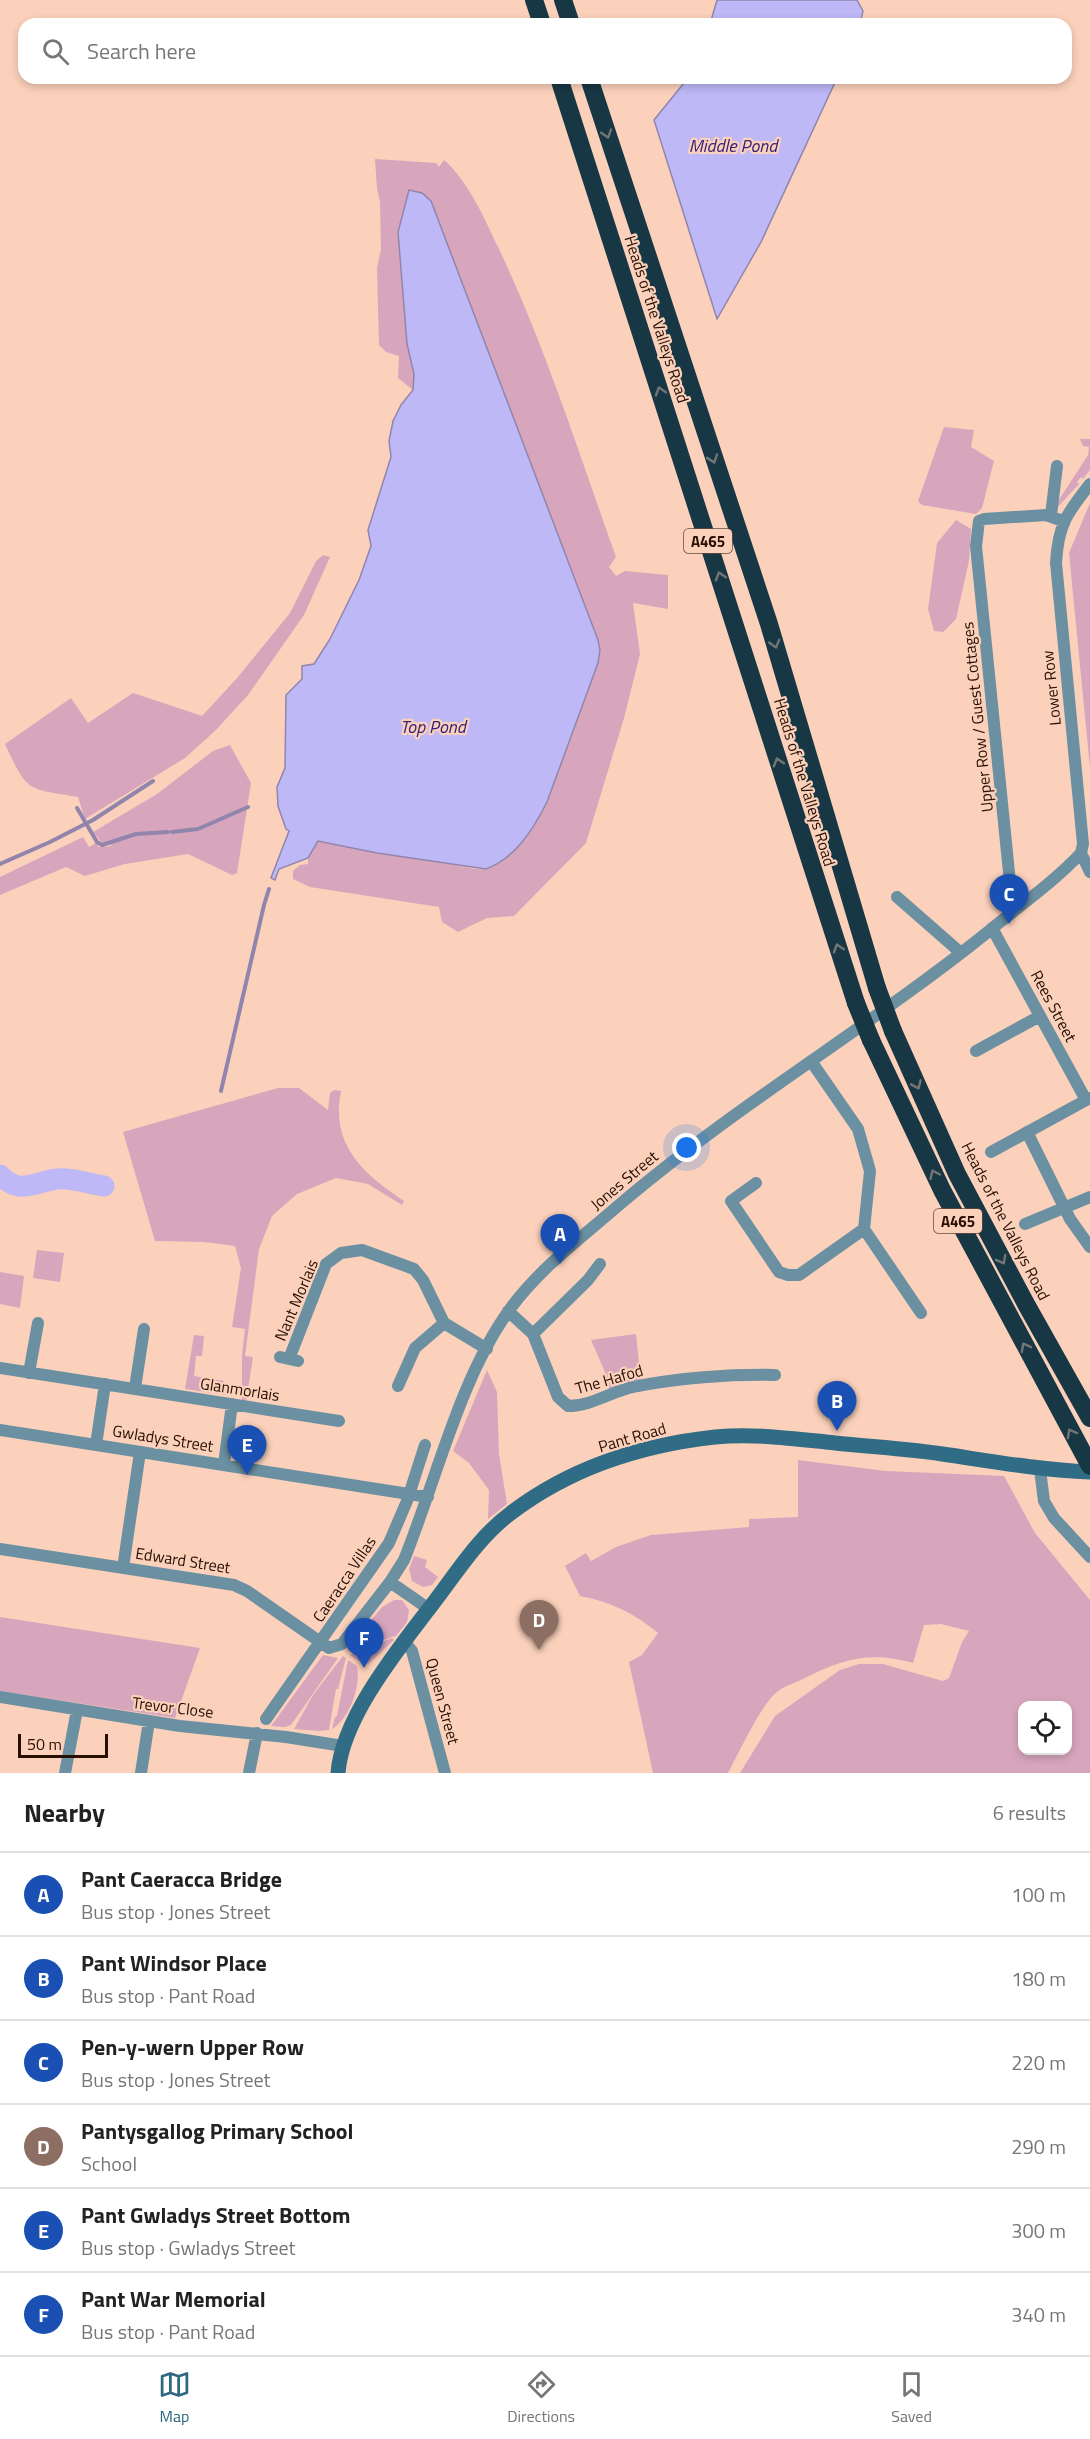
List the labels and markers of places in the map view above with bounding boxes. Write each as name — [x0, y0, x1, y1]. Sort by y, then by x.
pin: C — [990, 874, 1028, 924]
pin: A — [540, 1214, 580, 1264]
pin: B — [818, 1382, 856, 1431]
pin: E — [228, 1426, 266, 1475]
pin: D — [520, 1600, 558, 1650]
pin: F — [344, 1618, 384, 1668]

